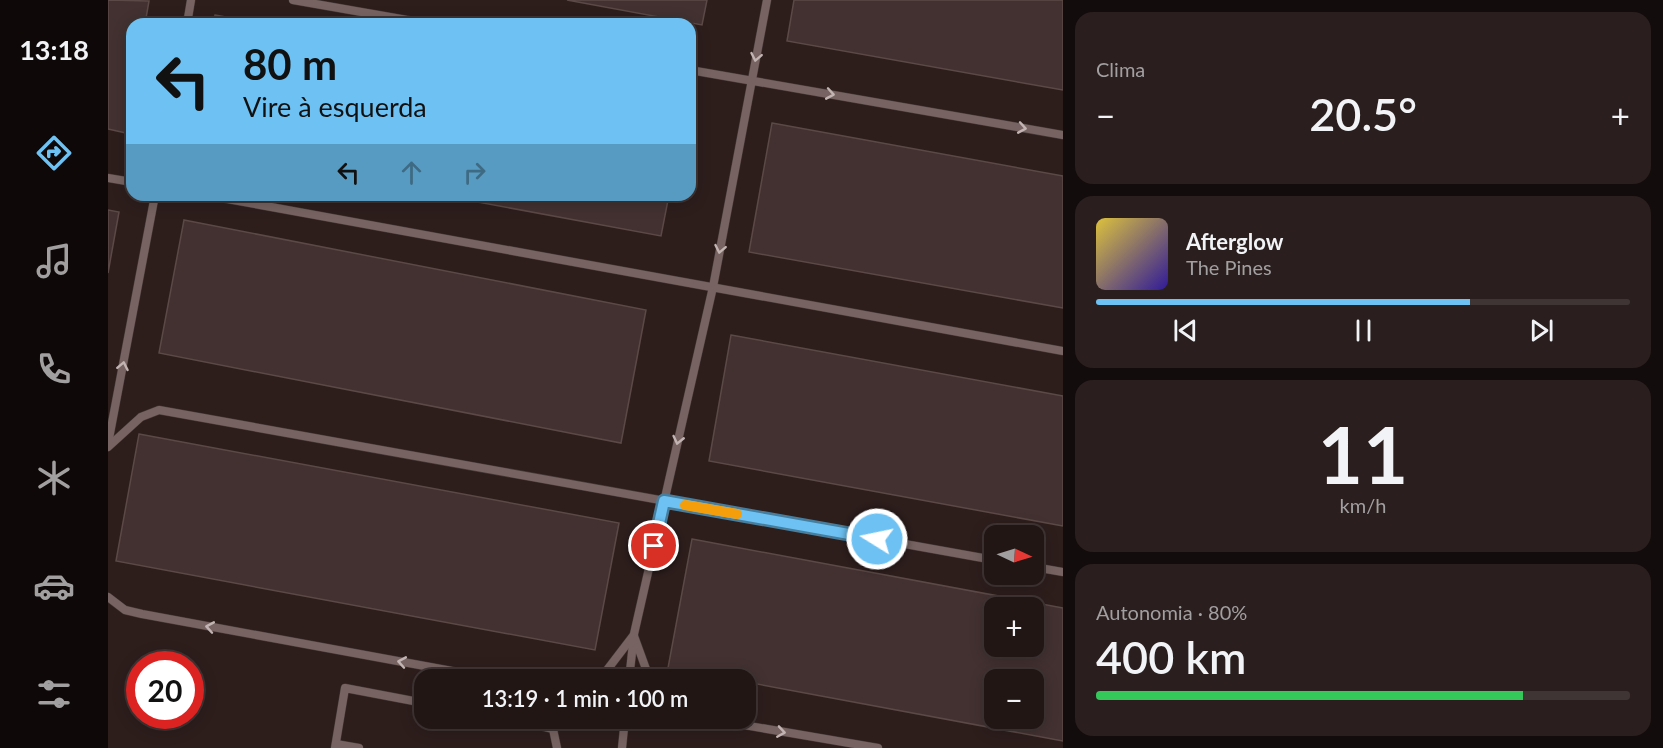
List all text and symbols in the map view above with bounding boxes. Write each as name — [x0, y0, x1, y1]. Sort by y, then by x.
text: 13:18 — [19, 33, 89, 66]
text: 80 m — [243, 39, 337, 89]
icon: left — [144, 42, 222, 120]
one-way arrow — [750, 52, 763, 62]
text: Clima — [1096, 57, 1145, 81]
one-way arrow — [825, 87, 835, 100]
text: 20.5° — [1309, 87, 1417, 141]
text: Vire à esquerda — [243, 90, 427, 123]
text: − — [1096, 95, 1115, 135]
text: + — [1611, 95, 1630, 135]
one-way arrow — [1017, 121, 1027, 134]
icon: directions — [33, 132, 75, 174]
icon: left — [332, 156, 365, 189]
icon: ahead — [395, 156, 428, 189]
icon: right — [458, 156, 491, 189]
text: Afterglow — [1186, 228, 1283, 255]
icon: music — [33, 240, 75, 282]
one-way arrow — [714, 244, 727, 254]
text: The Pines — [1186, 255, 1272, 279]
icon: previous — [1169, 314, 1202, 347]
icon: pause — [1347, 314, 1380, 347]
icon: next — [1525, 314, 1558, 347]
icon: phone — [33, 348, 75, 390]
one-way arrow — [116, 361, 129, 371]
text: 11 — [1318, 407, 1408, 501]
one-way arrow — [673, 434, 686, 444]
icon: climate — [33, 457, 75, 499]
text: km/h — [1340, 493, 1386, 517]
position arrow — [845, 507, 909, 571]
pin — [628, 520, 679, 571]
north arrow — [984, 525, 1044, 585]
map controls — [984, 525, 1044, 729]
icon: arrive — [637, 529, 670, 562]
icon: car — [33, 565, 75, 607]
button: + — [984, 597, 1044, 657]
text: Autonomia · 80% — [1096, 600, 1247, 624]
one-way arrow — [206, 621, 216, 634]
text: 400 km — [1096, 630, 1246, 684]
speed limit sign: 20 — [126, 651, 204, 729]
one-way arrow — [398, 656, 407, 668]
button: − — [984, 669, 1044, 729]
icon: filters — [33, 673, 75, 715]
text: 13:19 · 1 min · 100 m — [482, 685, 688, 712]
one-way arrow — [776, 725, 786, 738]

